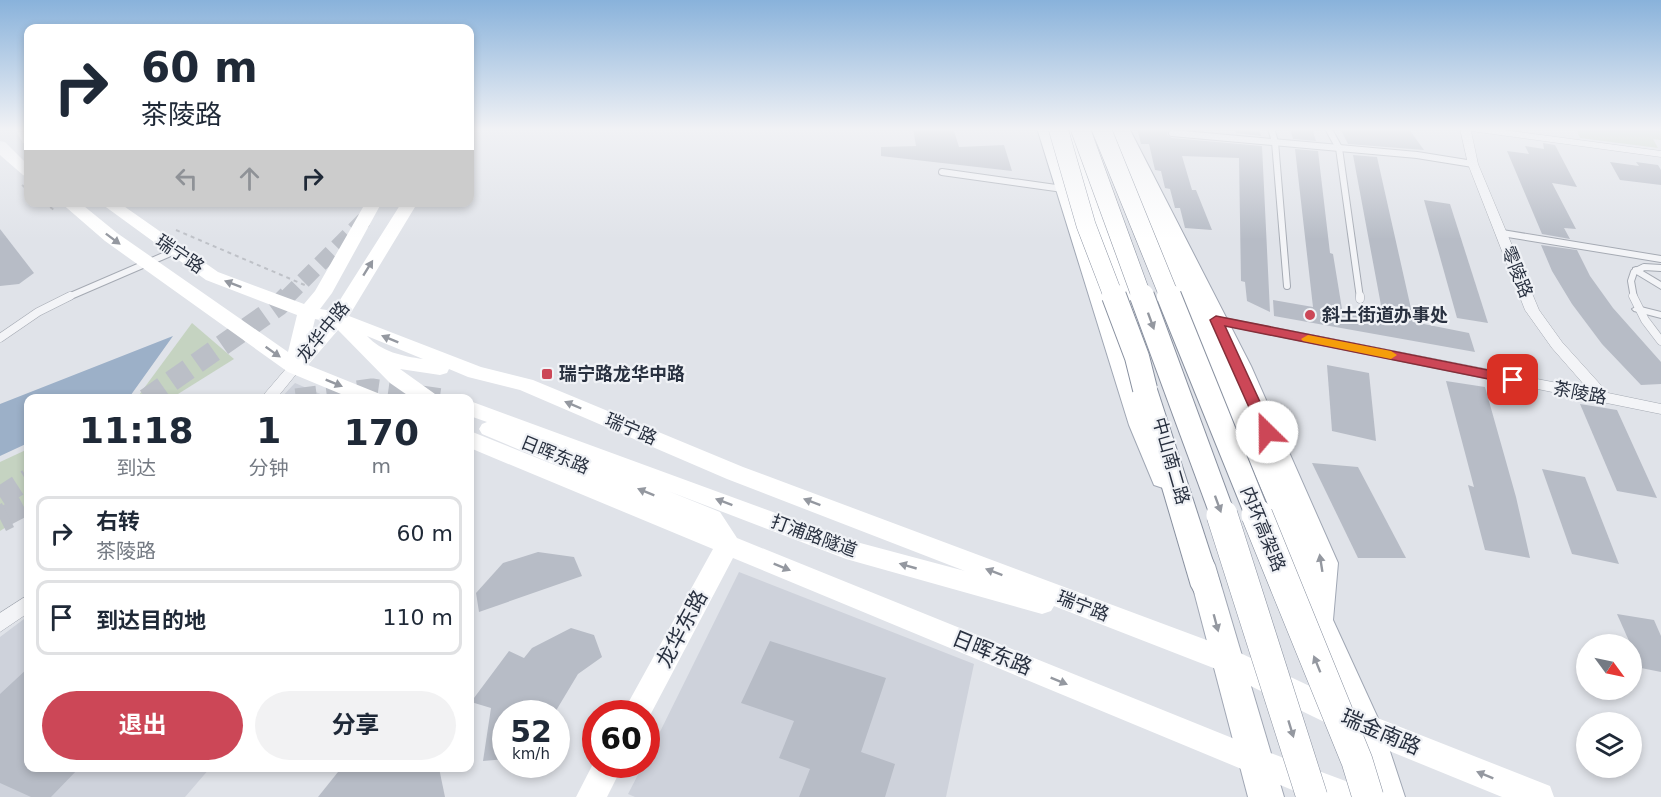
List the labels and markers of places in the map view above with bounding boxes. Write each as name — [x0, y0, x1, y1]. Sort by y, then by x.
place label: 斜土街道办事处 — [1322, 304, 1448, 325]
marker: 斜土街道办事处 — [1303, 308, 1317, 322]
pin — [1487, 354, 1538, 405]
place label: 瑞宁路龙华中路 — [559, 363, 685, 384]
marker: 瑞宁路龙华中路 — [540, 367, 554, 381]

